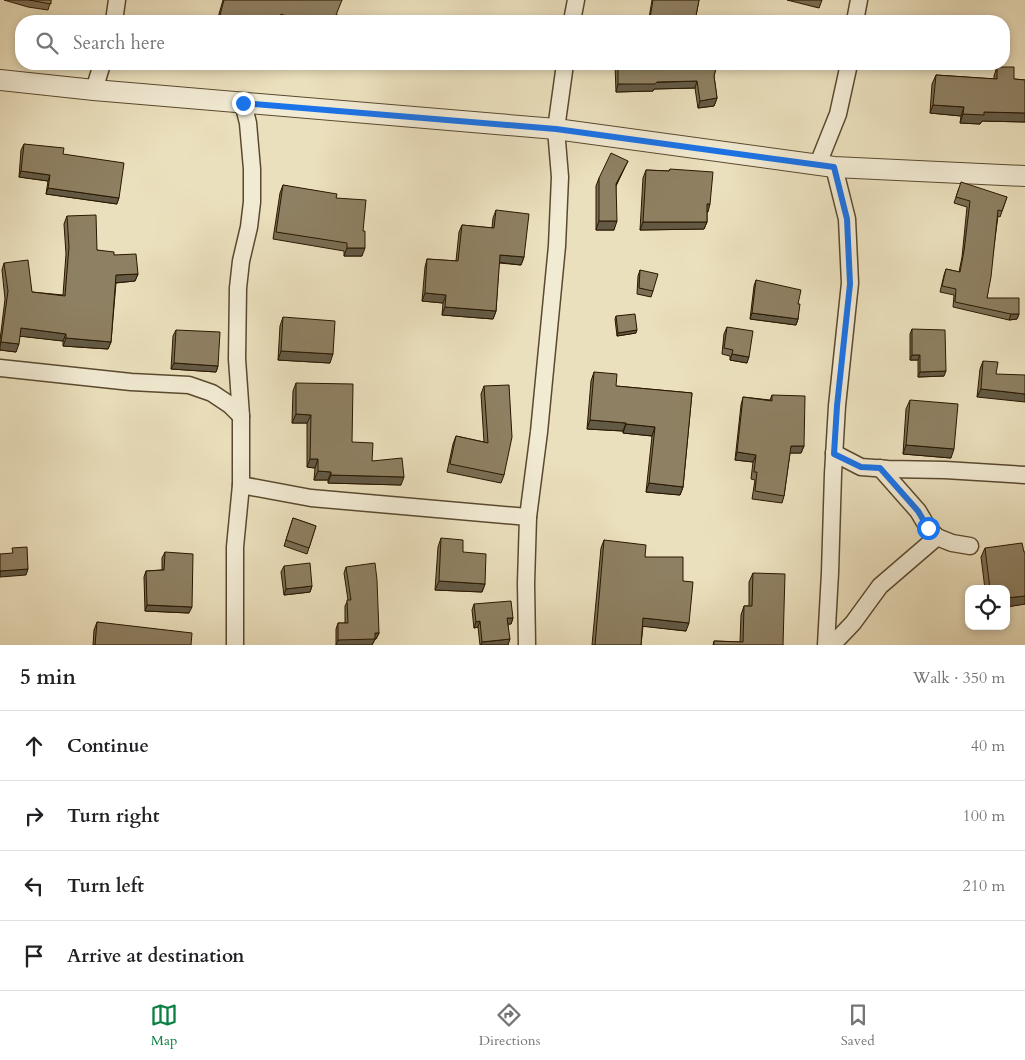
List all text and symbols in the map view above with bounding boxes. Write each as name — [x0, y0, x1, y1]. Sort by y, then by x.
search box — [15, 15, 1010, 70]
icon: search — [33, 29, 61, 57]
text: Search here — [73, 30, 165, 56]
route end — [232, 92, 255, 115]
route start — [917, 517, 940, 540]
map controls — [965, 585, 1010, 630]
button: locate — [965, 585, 1010, 630]
text: 5 min — [20, 663, 76, 692]
text: Walk · 350 m — [913, 667, 1005, 689]
icon: ahead — [20, 732, 48, 760]
text: Continue — [67, 733, 149, 759]
text: 40 m — [971, 735, 1005, 757]
icon: right — [20, 802, 48, 830]
text: Turn right — [67, 803, 159, 829]
text: 100 m — [963, 805, 1005, 827]
icon: left — [20, 872, 48, 900]
text: Turn left — [67, 873, 144, 899]
text: 210 m — [963, 875, 1005, 897]
icon: arrive — [20, 942, 48, 970]
text: Arrive at destination — [67, 943, 244, 969]
tab: Map — [150, 1001, 178, 1050]
tab: Directions — [479, 1001, 540, 1050]
tab: Saved — [841, 1001, 875, 1050]

